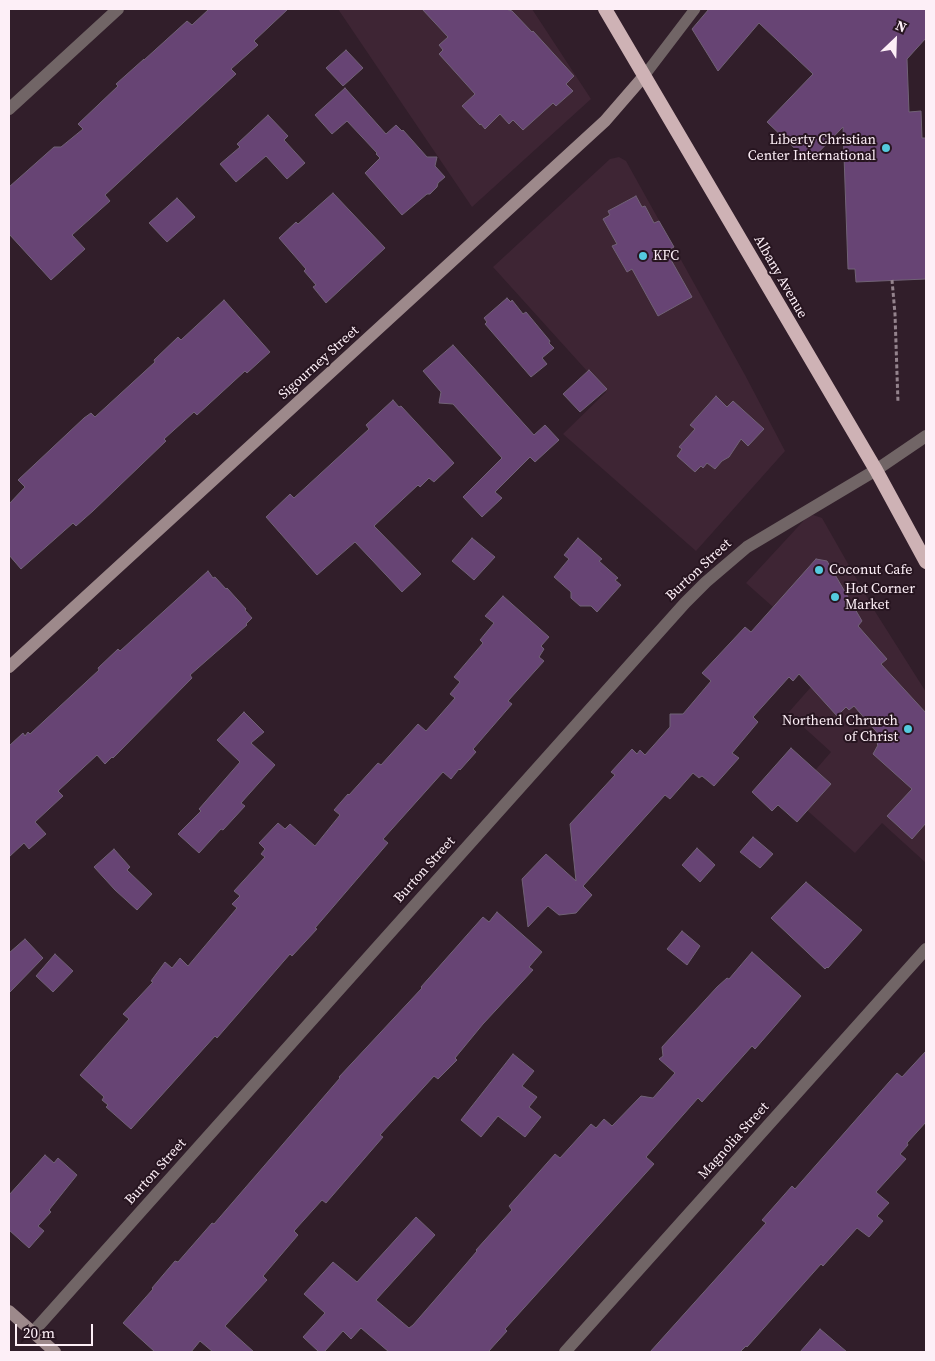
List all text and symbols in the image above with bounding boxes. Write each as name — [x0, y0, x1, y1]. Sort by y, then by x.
north arrow — [870, 15, 920, 65]
text: N — [892, 15, 910, 38]
place label: Liberty Christian Center International — [748, 132, 876, 164]
marker: Liberty Christian Center International — [880, 142, 892, 154]
street label: Albany Avenue — [749, 233, 811, 321]
place label: KFC — [653, 248, 679, 264]
marker: KFC — [637, 250, 649, 262]
street label: Sigourney Street — [275, 323, 363, 403]
street label: Burton Street — [663, 536, 735, 604]
place label: Coconut Cafe — [829, 562, 912, 578]
marker: Coconut Cafe — [813, 564, 825, 576]
place label: Hot Corner Market — [845, 581, 915, 614]
marker: Hot Corner Market — [829, 591, 841, 603]
place label: Northend Chrurch of Christ — [782, 713, 898, 746]
marker: Northend Chrurch of Christ — [902, 723, 914, 735]
street label: Burton Street — [391, 834, 459, 906]
street label: Magnolia Street — [695, 1099, 773, 1183]
street label: Burton Street — [122, 1136, 190, 1208]
scale bar — [18, 1314, 95, 1346]
text: 20 m — [23, 1322, 55, 1343]

